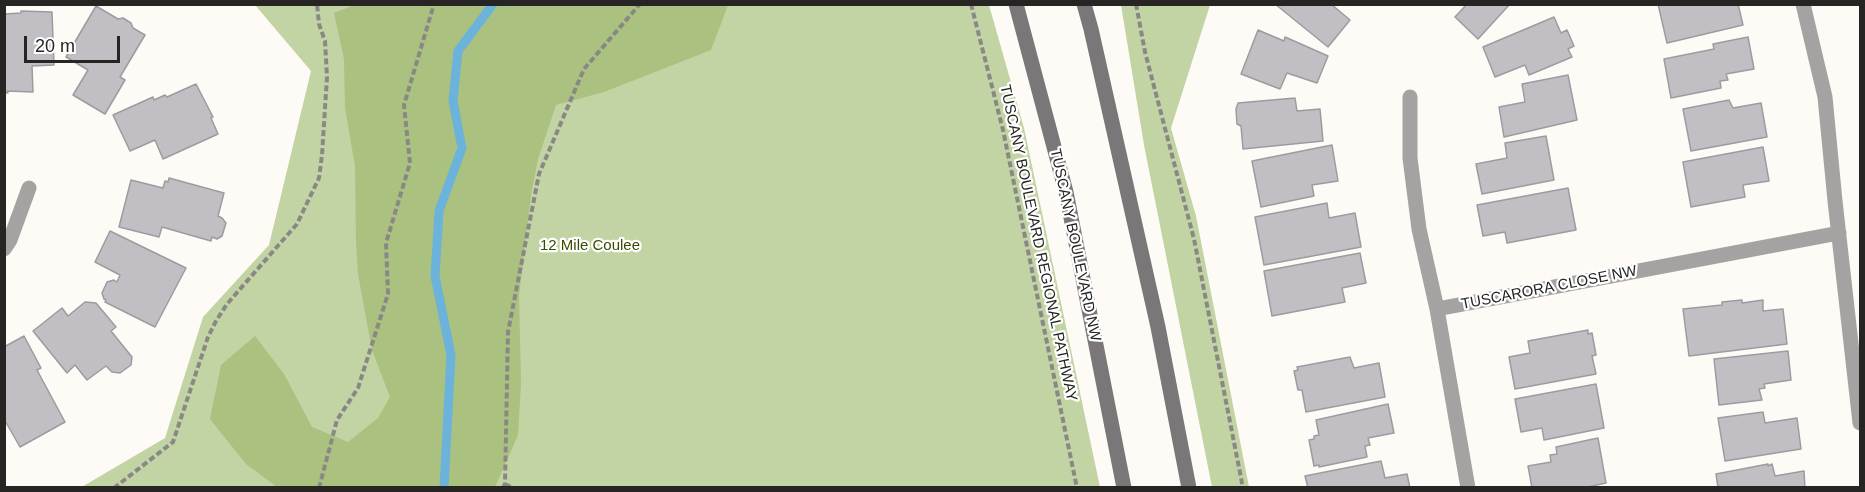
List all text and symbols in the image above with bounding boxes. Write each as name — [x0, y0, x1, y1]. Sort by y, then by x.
scale bar — [27, 24, 123, 62]
text: 20 m — [35, 36, 75, 56]
street label: TUSCANY BOULEVARD REGIONAL PATHWAY — [996, 83, 1080, 403]
street label: TUSCANY BOULEVARD NW — [1046, 147, 1104, 343]
park label: 12 Mile Coulee — [540, 237, 640, 255]
street label: TUSCARORA CLOSE NW — [1460, 262, 1638, 314]

